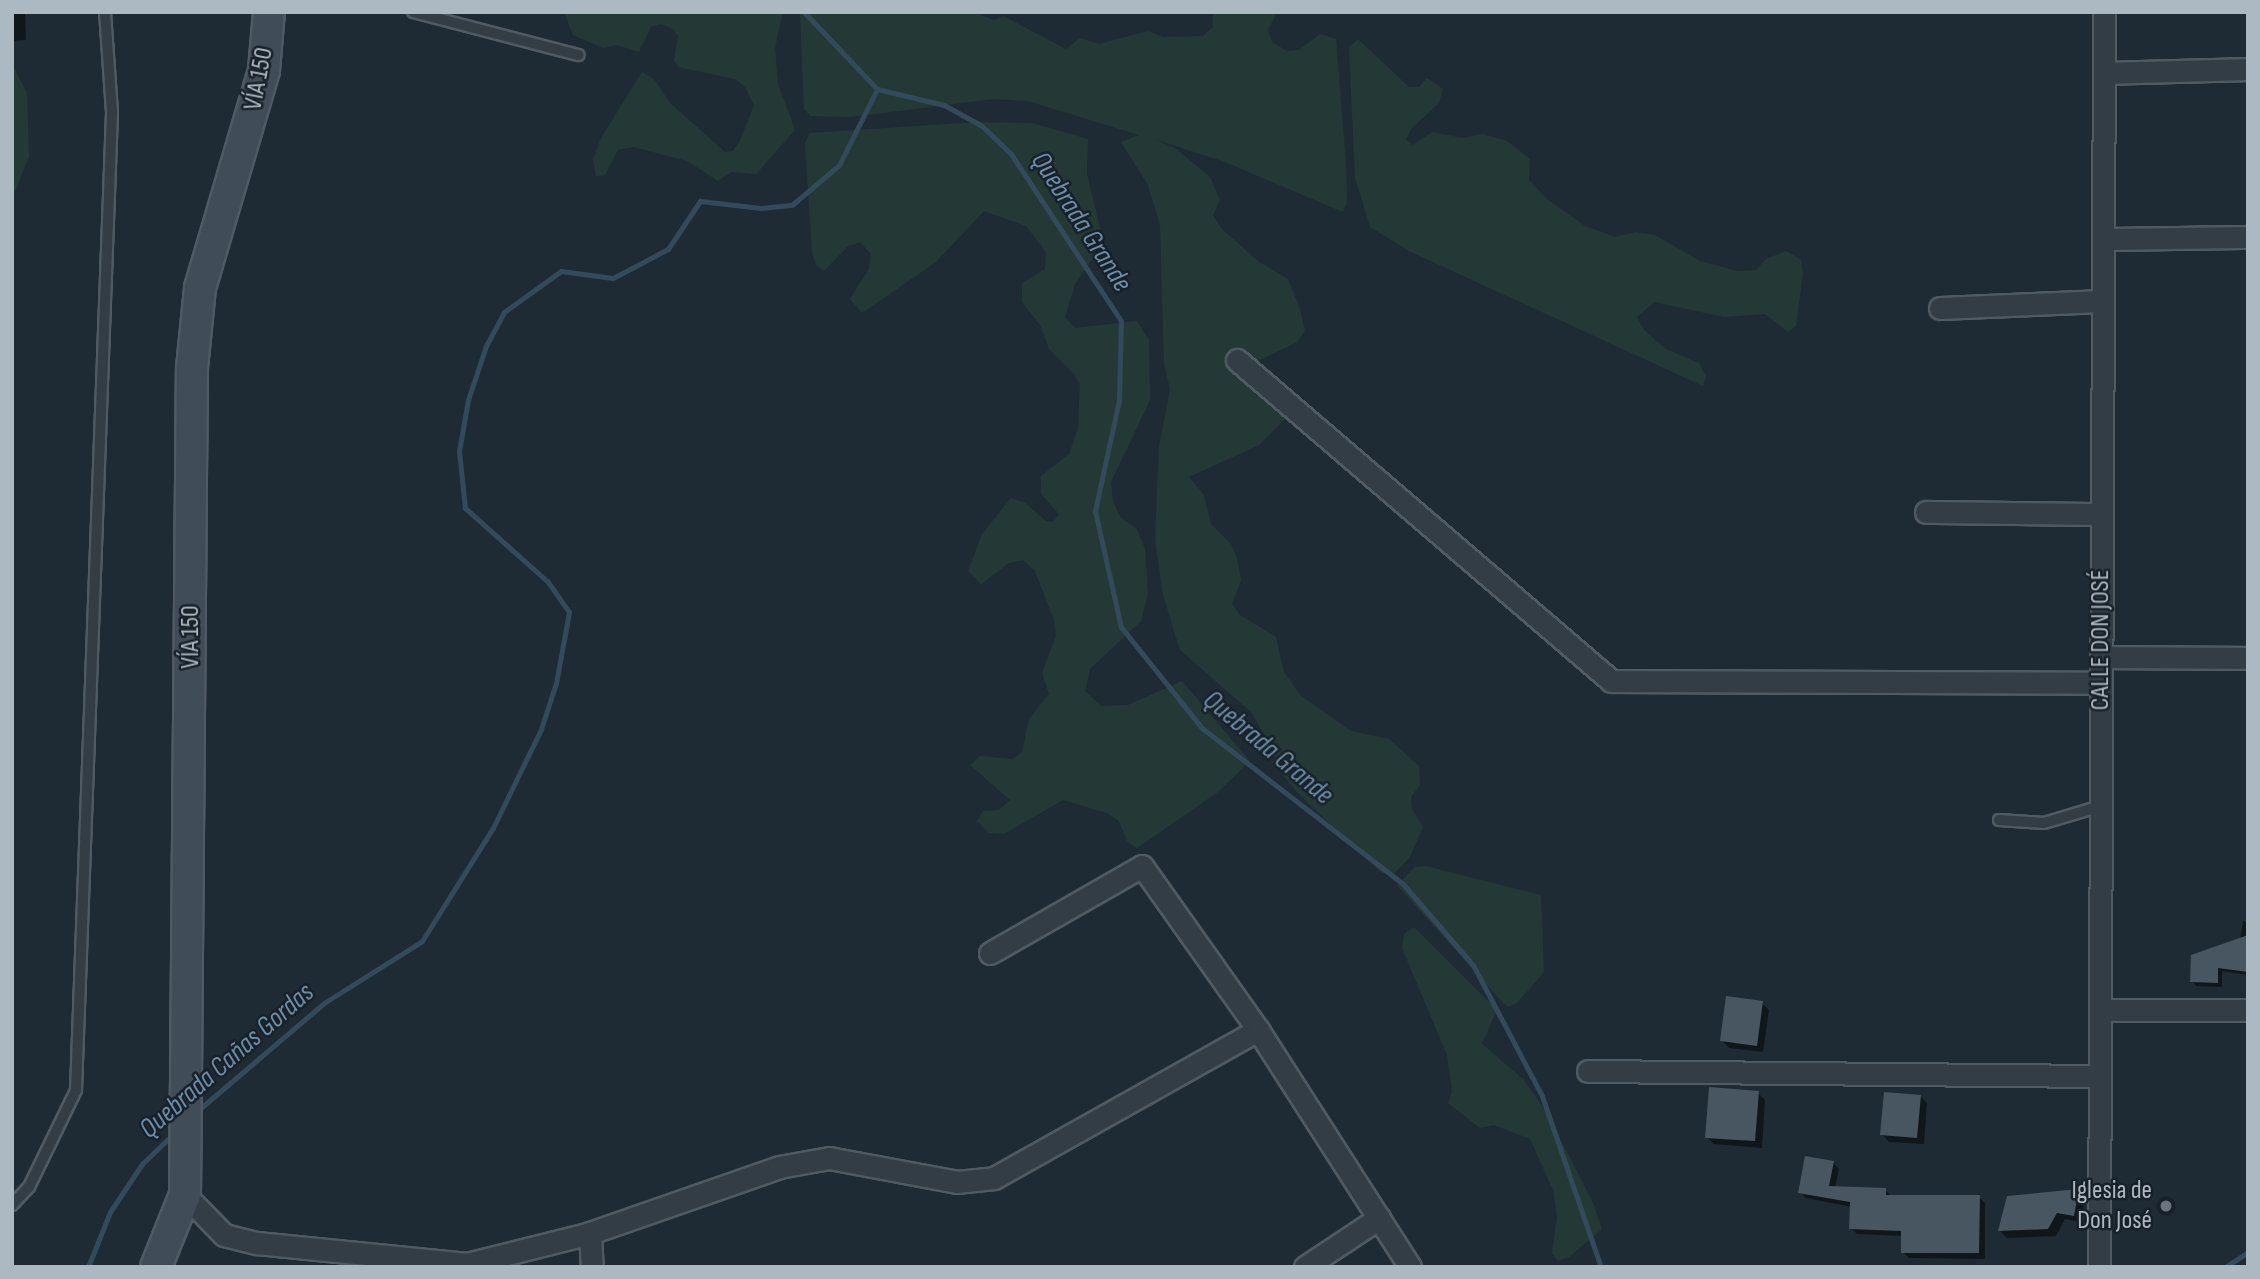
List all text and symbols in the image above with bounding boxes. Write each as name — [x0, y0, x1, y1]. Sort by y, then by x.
street label: VÍA 150 — [238, 45, 280, 113]
water label: Quebrada Grande — [1023, 146, 1139, 298]
street label: CALLE DON JOSÉ — [2085, 570, 2117, 710]
street label: VÍA 150 — [175, 605, 207, 669]
water label: Quebrada Grande — [1196, 684, 1340, 812]
water label: Quebrada Cañas Gordas — [133, 976, 321, 1146]
place label: Iglesia de Don José — [2071, 1175, 2152, 1236]
marker: Iglesia de Don José — [2158, 1198, 2174, 1214]

